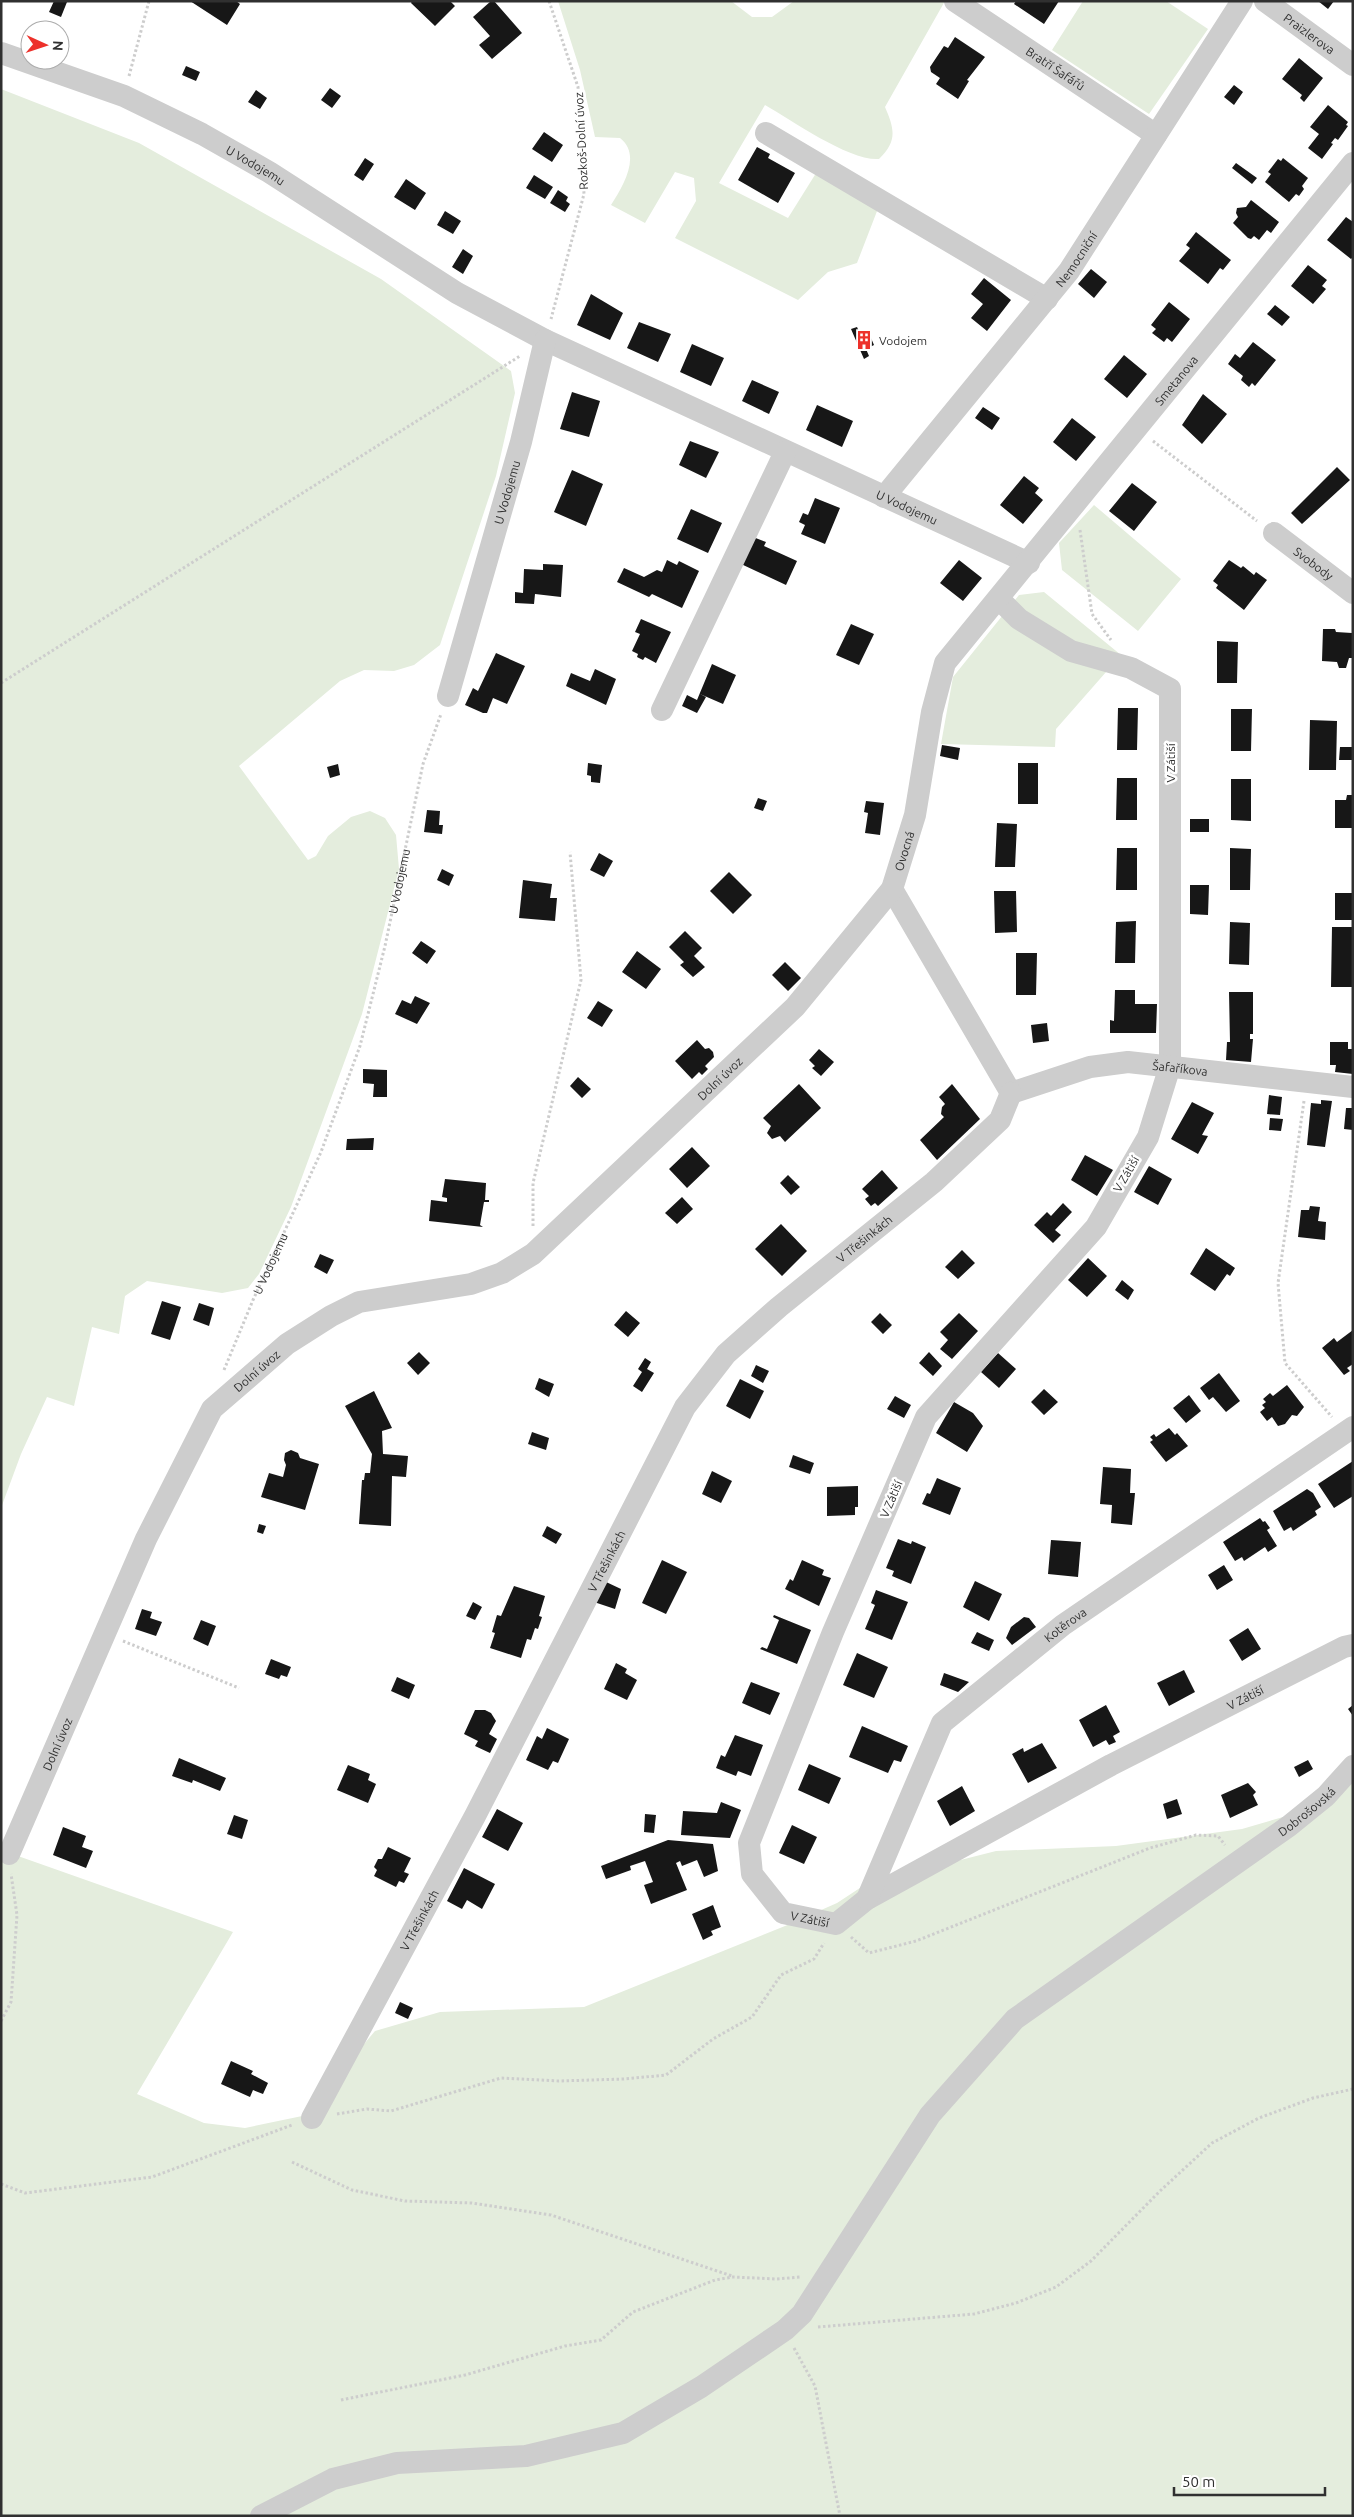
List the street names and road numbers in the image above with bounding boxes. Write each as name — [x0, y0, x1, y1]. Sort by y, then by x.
street label: Praizlerova — [1282, 11, 1337, 56]
street label: Bratří Šafářů — [1024, 44, 1088, 92]
street label: Rozkoš-Dolní úvoz — [572, 91, 590, 190]
street label: U Vodojemu — [224, 143, 288, 187]
street label: Nemocniční — [1053, 228, 1100, 289]
street label: Smetanova — [1152, 353, 1200, 407]
street label: U Vodojemu — [491, 459, 522, 526]
street label: U Vodojemu — [874, 487, 940, 527]
street label: Svobody — [1292, 544, 1336, 582]
street label: V Zátiší — [1164, 742, 1177, 783]
street label: Ovocná — [892, 830, 916, 872]
street label: U Vodojemu — [385, 847, 412, 915]
street label: Dolní úvoz — [695, 1054, 745, 1102]
street label: Šafaříkova — [1152, 1058, 1209, 1077]
street label: V Zátiší — [1111, 1153, 1142, 1194]
street label: V Třešinkách — [834, 1212, 894, 1265]
street label: U Vodojemu — [250, 1231, 289, 1296]
street label: Dolní úvoz — [231, 1347, 282, 1394]
street label: V Zátiší — [877, 1477, 905, 1520]
street label: V Třešinkách — [585, 1528, 627, 1594]
street label: Kotěrova — [1041, 1605, 1089, 1644]
street label: V Zátiší — [1225, 1682, 1266, 1712]
street label: Dolní úvoz — [40, 1715, 74, 1772]
street label: Dobrošovská — [1275, 1784, 1338, 1838]
street label: V Třešinkách — [397, 1887, 441, 1953]
street label: V Zátiší — [789, 1908, 831, 1929]

